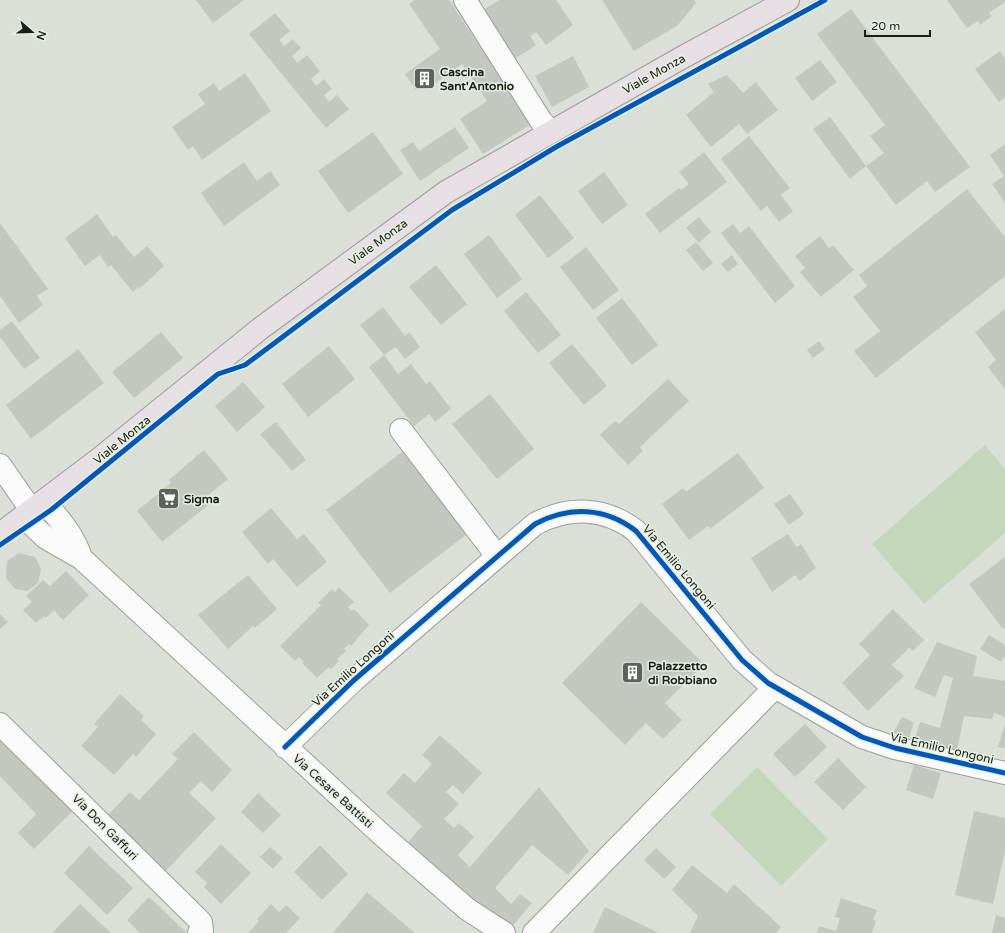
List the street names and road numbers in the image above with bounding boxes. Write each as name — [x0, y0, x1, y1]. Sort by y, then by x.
street label: Viale Monza — [620, 51, 688, 97]
street label: Viale Monza — [346, 216, 410, 268]
street label: Viale Monza — [91, 413, 153, 467]
street label: Via Emilio Longoni — [640, 522, 718, 612]
street label: Via Emilio Longoni — [309, 628, 397, 710]
street label: Via Emilio Longoni — [889, 729, 995, 767]
street label: Via Cesare Battisti — [290, 751, 376, 831]
street label: Via Don Gaffuri — [69, 791, 141, 863]

